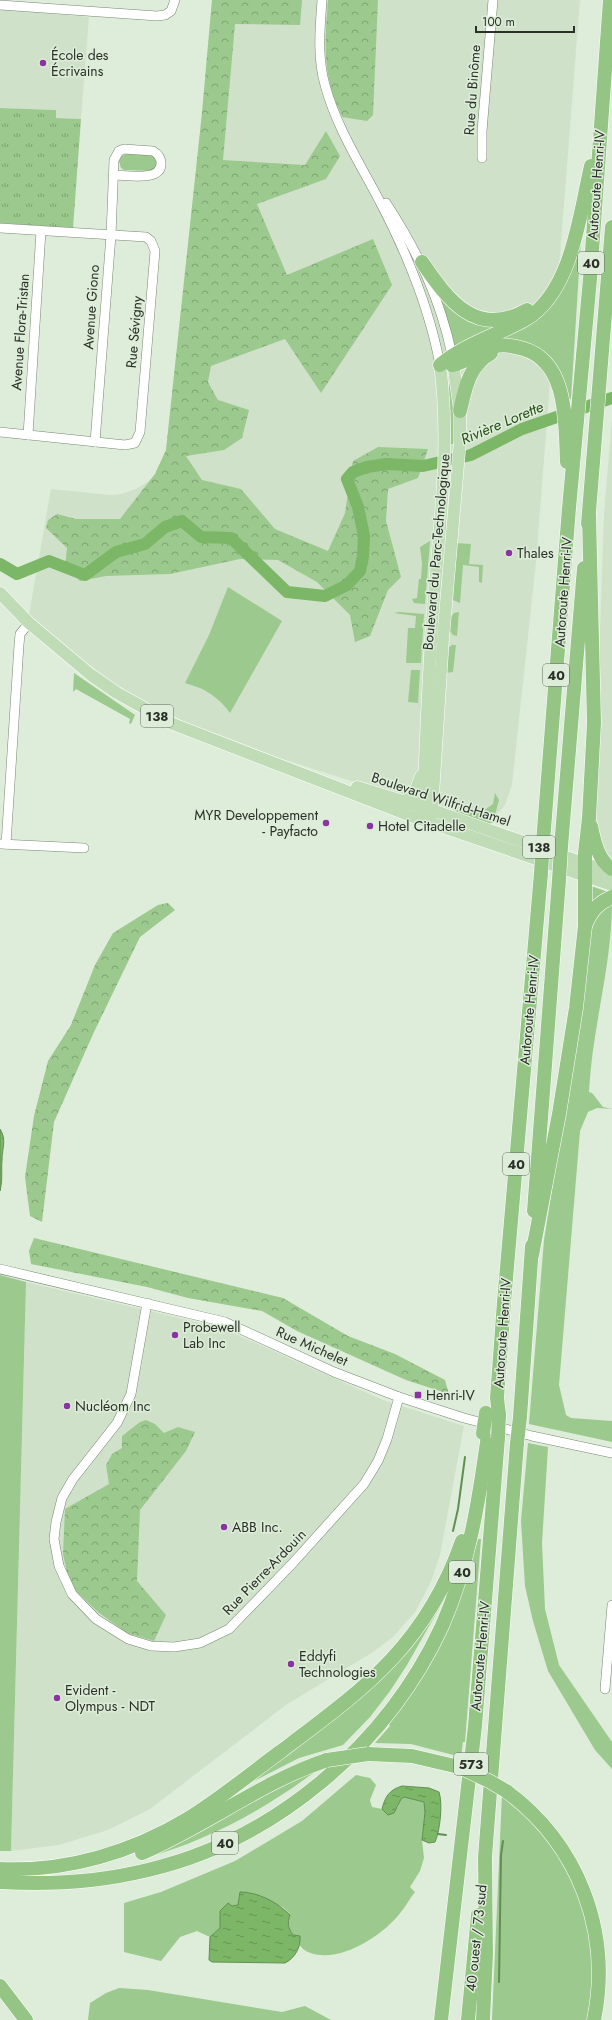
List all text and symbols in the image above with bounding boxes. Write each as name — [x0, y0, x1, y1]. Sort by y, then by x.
scale bar — [476, 8, 574, 34]
text: 100 m — [482, 13, 515, 31]
street label: Rue du Binôme — [459, 44, 485, 136]
place label: École des Écrivains — [51, 45, 109, 81]
marker: École des Écrivains — [38, 58, 48, 68]
street label: Autoroute Henri-IV — [582, 129, 610, 241]
road number: 40 — [578, 252, 604, 274]
street label: Avenue Giono — [78, 264, 104, 350]
street label: Avenue Flora-Tristan — [6, 273, 34, 391]
street label: Rue Sévigny — [121, 294, 147, 369]
water label: Rivière Lorette — [457, 396, 547, 450]
street label: Boulevard du Parc-Technologique — [417, 453, 455, 651]
street label: Autoroute Henri-IV — [549, 536, 577, 648]
place label: Thales — [517, 543, 554, 563]
marker: Thales — [504, 548, 514, 558]
road number: 40 — [543, 664, 569, 686]
road number: 138 — [141, 705, 173, 727]
street label: Boulevard Wilfrid-Hamel — [369, 767, 513, 831]
place label: MYR Developpement - Payfacto — [194, 805, 319, 841]
place label: Hotel Citadelle — [378, 816, 466, 836]
marker: MYR Developpement - Payfacto — [321, 818, 331, 828]
marker: Hotel Citadelle — [365, 821, 375, 831]
road number: 138 — [523, 836, 555, 858]
street label: Autoroute Henri-IV — [514, 953, 544, 1066]
road number: 40 — [503, 1153, 529, 1175]
street label: Autoroute Henri-IV — [488, 1277, 516, 1389]
place label: Probewell Lab Inc — [183, 1317, 241, 1353]
street label: Rue Michelet — [273, 1321, 352, 1371]
marker: Probewell Lab Inc — [170, 1330, 180, 1340]
place label: Henri-IV — [426, 1385, 475, 1405]
marker: Henri-IV — [413, 1390, 423, 1400]
place label: Nucléom Inc — [75, 1396, 151, 1416]
marker: Nucléom Inc — [62, 1401, 72, 1411]
place label: ABB Inc. — [232, 1517, 283, 1537]
marker: ABB Inc. — [219, 1522, 229, 1532]
street label: Rue Pierre-Ardouin — [218, 1525, 310, 1619]
road number: 40 — [449, 1561, 475, 1583]
street label: Autoroute Henri-IV — [465, 1599, 495, 1712]
place label: Eddyfi Technologies — [299, 1646, 376, 1682]
marker: Eddyfi Technologies — [286, 1659, 296, 1669]
place label: Evident - Olympus - NDT — [65, 1680, 156, 1716]
marker: Evident - Olympus - NDT — [52, 1693, 62, 1703]
road number: 573 — [454, 1753, 488, 1775]
road number: 40 — [212, 1832, 238, 1854]
street label: 40 ouest / 73 sud — [460, 1883, 492, 1993]

